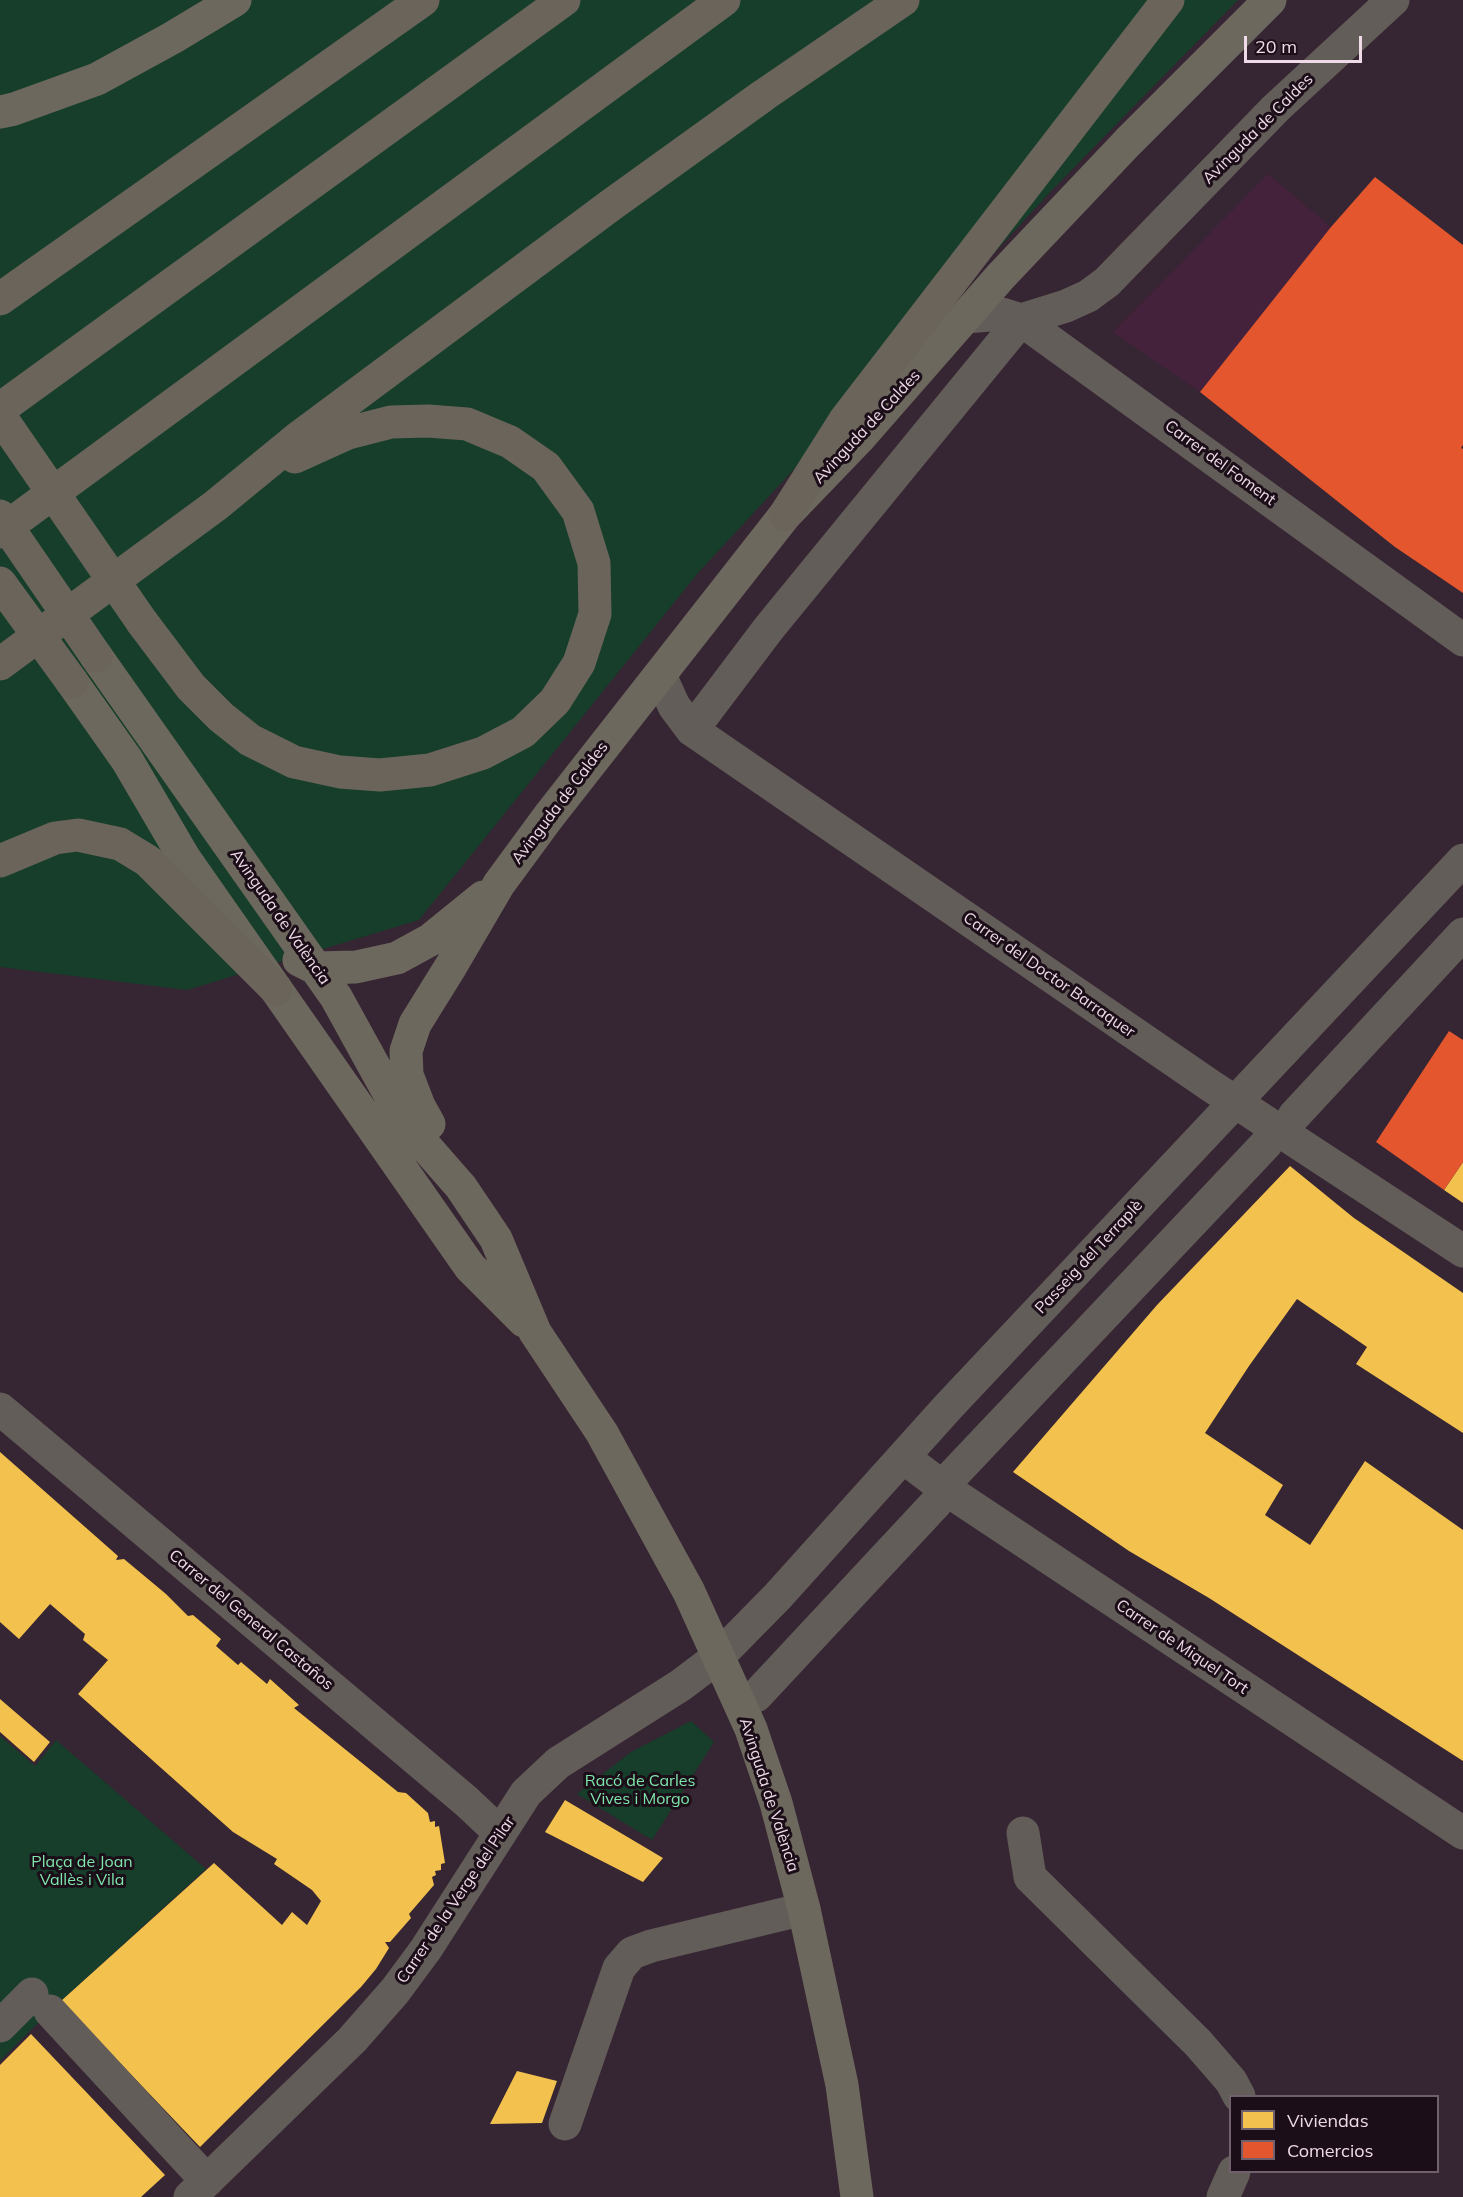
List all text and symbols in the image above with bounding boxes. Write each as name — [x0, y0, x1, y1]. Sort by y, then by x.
scale bar — [1247, 24, 1366, 62]
text: 20 m — [1255, 35, 1297, 58]
street label: Avinguda de Caldes — [1199, 70, 1317, 188]
street label: Avinguda de Caldes — [809, 366, 925, 488]
street label: Carrer del Foment — [1161, 416, 1279, 510]
street label: Avinguda de Caldes — [508, 738, 612, 868]
street label: Avinguda de València — [226, 846, 334, 988]
street label: Carrer del Doctor Barraquer — [959, 908, 1139, 1042]
street label: Passeig del Terraplè — [1031, 1196, 1147, 1318]
street label: Carrer del General Castaños — [165, 1546, 337, 1694]
street label: Carrer de Miquel Tort — [1112, 1596, 1252, 1698]
street label: Avinguda de València — [735, 1716, 803, 1874]
park label: Racó de Carles Vives i Morgo — [585, 1771, 695, 1809]
street label: Carrer de la Verge del Pilar — [393, 1813, 519, 1987]
park label: Plaça de Joan Vallès i Vila — [31, 1852, 133, 1890]
legend — [1229, 2095, 1439, 2173]
text: Viviendas — [1287, 2109, 1369, 2132]
text: Comercios — [1287, 2139, 1373, 2162]

